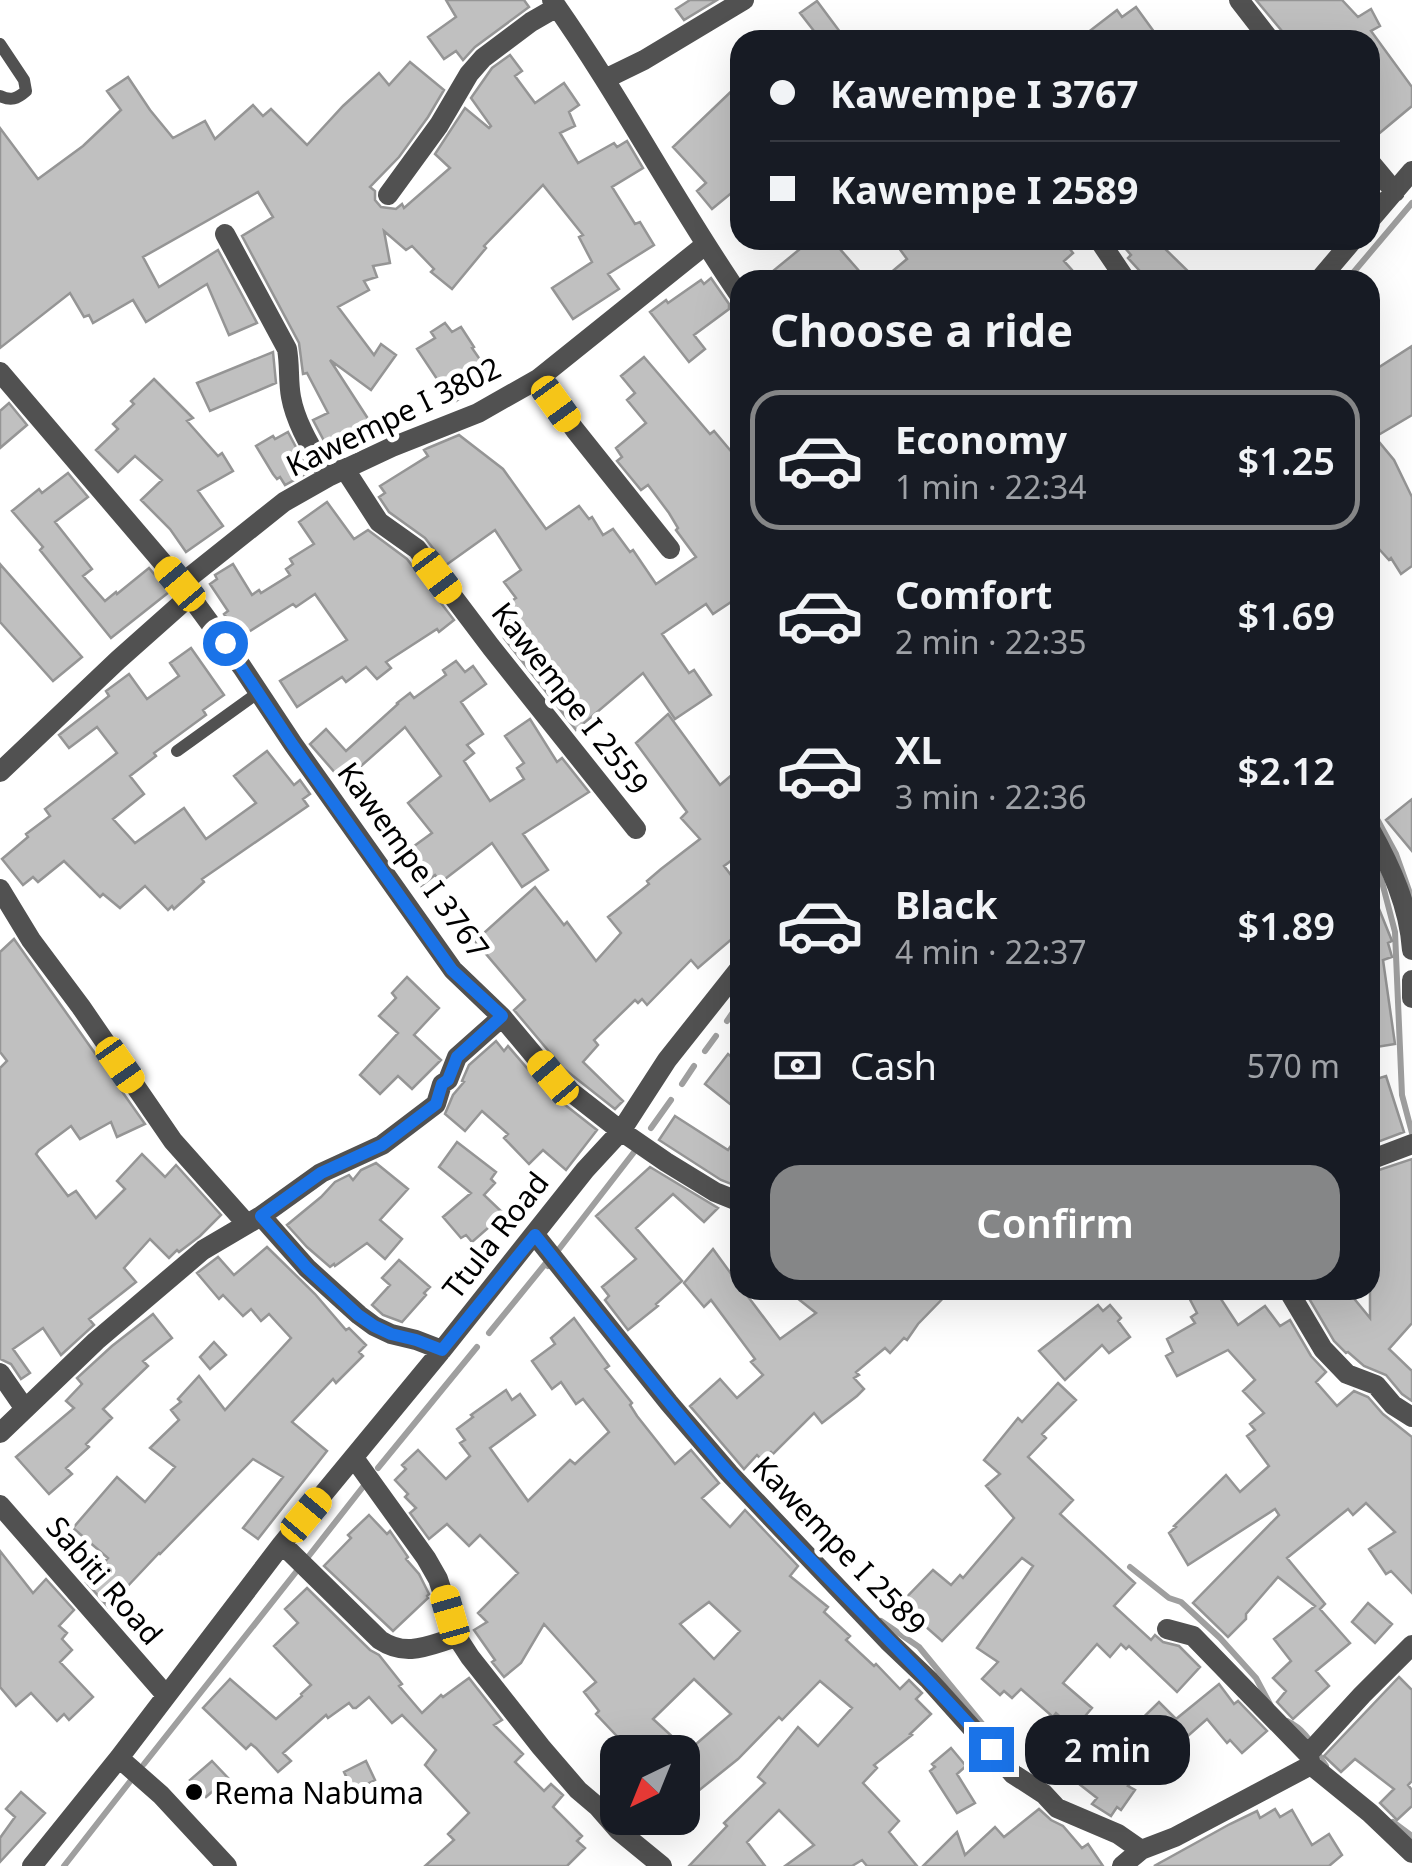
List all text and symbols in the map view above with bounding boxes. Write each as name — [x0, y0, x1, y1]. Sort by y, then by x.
text: Kawempe I 3767 — [830, 67, 1138, 119]
text: Kawempe I 2589 — [830, 163, 1138, 215]
text: Choose a ride — [770, 299, 1073, 360]
street label: Kawempe I 3802 — [279, 346, 507, 486]
car — [526, 371, 586, 437]
text: Economy — [895, 413, 1067, 465]
icon: car — [775, 415, 865, 505]
text: $1.25 — [1238, 434, 1335, 486]
text: 1 min · 22:34 — [895, 465, 1087, 508]
car — [407, 543, 467, 609]
car — [149, 551, 211, 617]
text: Comfort — [895, 568, 1052, 620]
icon: car — [775, 570, 865, 660]
text: $1.69 — [1238, 589, 1335, 641]
street label: Kawempe I 2559 — [483, 593, 659, 803]
text: 2 min · 22:35 — [895, 620, 1087, 663]
route start — [203, 621, 248, 666]
text: XL — [895, 723, 942, 775]
icon: car — [775, 725, 865, 815]
text: $2.12 — [1238, 744, 1335, 796]
street label: Kawempe I 3767 — [329, 753, 499, 967]
text: 3 min · 22:36 — [895, 775, 1087, 818]
text: Black — [895, 878, 998, 930]
icon: car — [775, 880, 865, 970]
text: $1.89 — [1238, 899, 1335, 951]
text: 4 min · 22:37 — [895, 930, 1087, 973]
car — [91, 1032, 149, 1098]
icon: cash — [770, 1038, 825, 1093]
text: Cash — [850, 1039, 937, 1091]
text: 570 m — [1247, 1044, 1340, 1087]
car — [522, 1045, 584, 1111]
street label: Ttula Road — [433, 1163, 557, 1307]
button: Confirm — [770, 1165, 1340, 1280]
street label: Kawempe I 2589 — [744, 1447, 936, 1643]
car — [275, 1482, 337, 1548]
street label: Sabiti Road — [38, 1507, 172, 1653]
car — [427, 1582, 473, 1648]
callout: 2 min — [1026, 1714, 1191, 1784]
route end — [969, 1727, 1014, 1772]
text: 2 min — [1064, 1728, 1151, 1771]
north arrow — [600, 1735, 700, 1835]
map controls — [600, 1735, 700, 1835]
place label: Rema Nabuma — [214, 1772, 424, 1813]
marker: Rema Nabuma — [183, 1781, 205, 1803]

